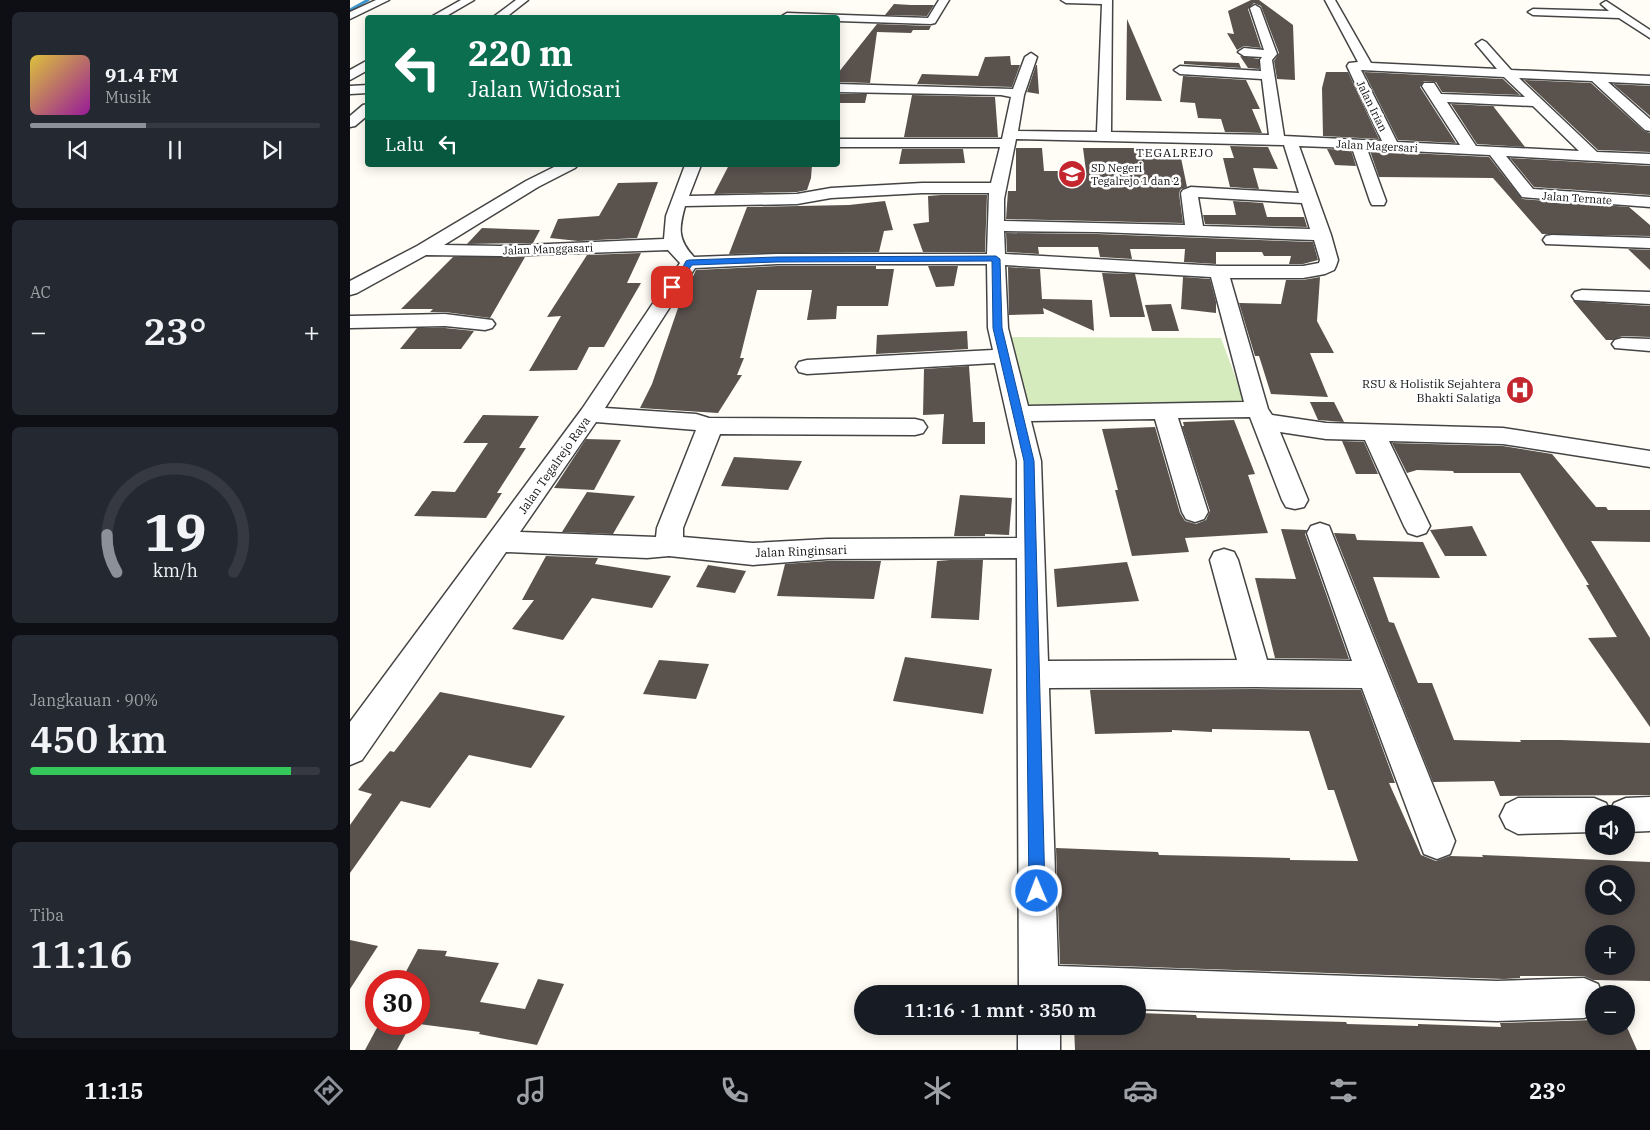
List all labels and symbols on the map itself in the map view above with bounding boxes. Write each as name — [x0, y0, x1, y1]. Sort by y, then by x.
street label: Jalan Irian — [1354, 78, 1390, 134]
street label: Jalan Magersari — [1336, 137, 1419, 155]
district label: TEGALREJO — [1136, 145, 1214, 160]
school or university icon: SD Negeri Tegalrejo 1 dan 2 — [1057, 159, 1087, 189]
place label: SD Negeri Tegalrejo 1 dan 2 — [1091, 161, 1180, 188]
street label: Jalan Ternate — [1542, 189, 1613, 207]
street label: Jalan Manggasari — [503, 240, 594, 258]
pin — [651, 266, 693, 308]
hospital icon: RSU & Holistik Sejahtera Bhakti Salatiga — [1505, 375, 1535, 405]
place label: RSU & Holistik Sejahtera Bhakti Salatiga — [1362, 376, 1501, 405]
street label: Jalan Tegalrejo Raya — [515, 413, 593, 516]
street label: Jalan Ringinsari — [755, 542, 847, 560]
position arrow — [1010, 864, 1062, 916]
speed limit sign: 30 — [365, 970, 430, 1035]

